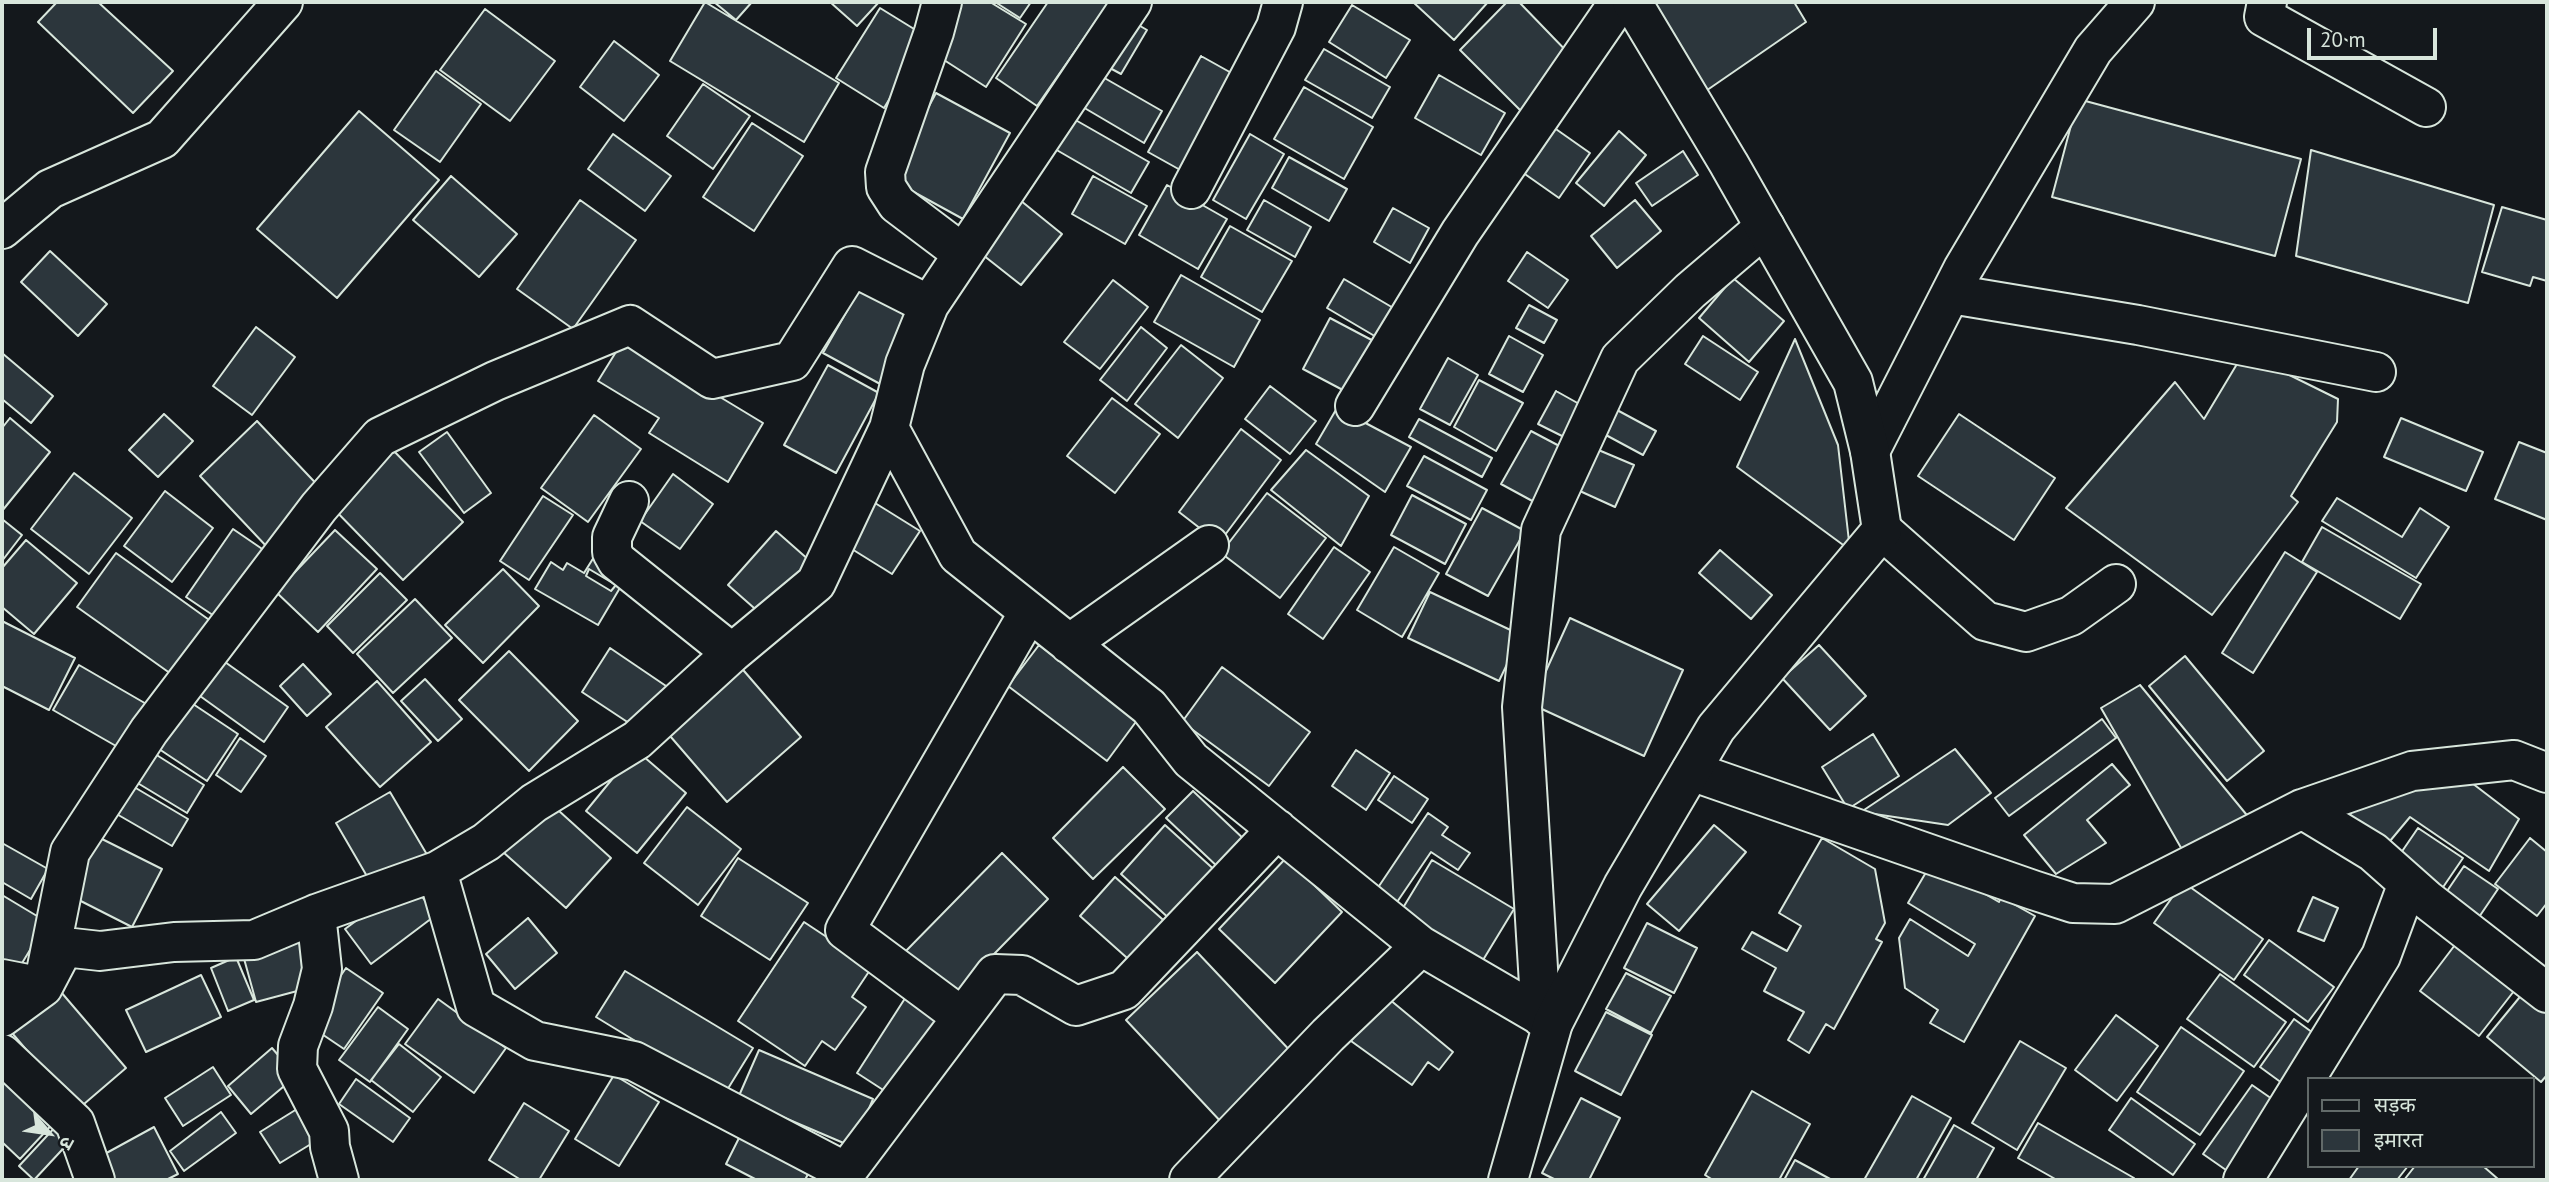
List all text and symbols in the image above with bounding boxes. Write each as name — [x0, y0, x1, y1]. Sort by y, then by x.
scale bar — [2311, 14, 2440, 58]
text: 20 m — [2320, 26, 2366, 53]
legend — [2308, 1077, 2535, 1168]
text: सड़क — [2374, 1091, 2416, 1118]
north arrow — [14, 1098, 84, 1168]
text: इमारत — [2374, 1126, 2423, 1153]
text: उ — [54, 1132, 81, 1154]

